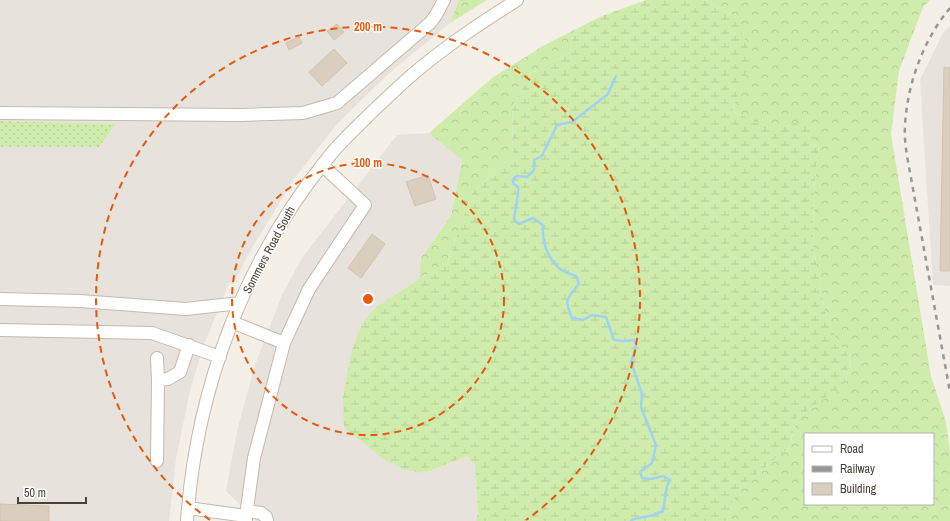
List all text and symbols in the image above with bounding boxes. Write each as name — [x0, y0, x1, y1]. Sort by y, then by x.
text: 200 m — [354, 19, 382, 35]
text: 100 m — [354, 155, 382, 171]
street label: Sommers Road South — [239, 204, 299, 296]
centre of rings — [361, 292, 375, 306]
legend — [804, 433, 934, 505]
text: Road — [840, 441, 864, 457]
text: Railway — [840, 461, 875, 477]
scale bar — [18, 479, 86, 505]
text: Building — [840, 481, 877, 497]
text: 50 m — [24, 485, 46, 501]

